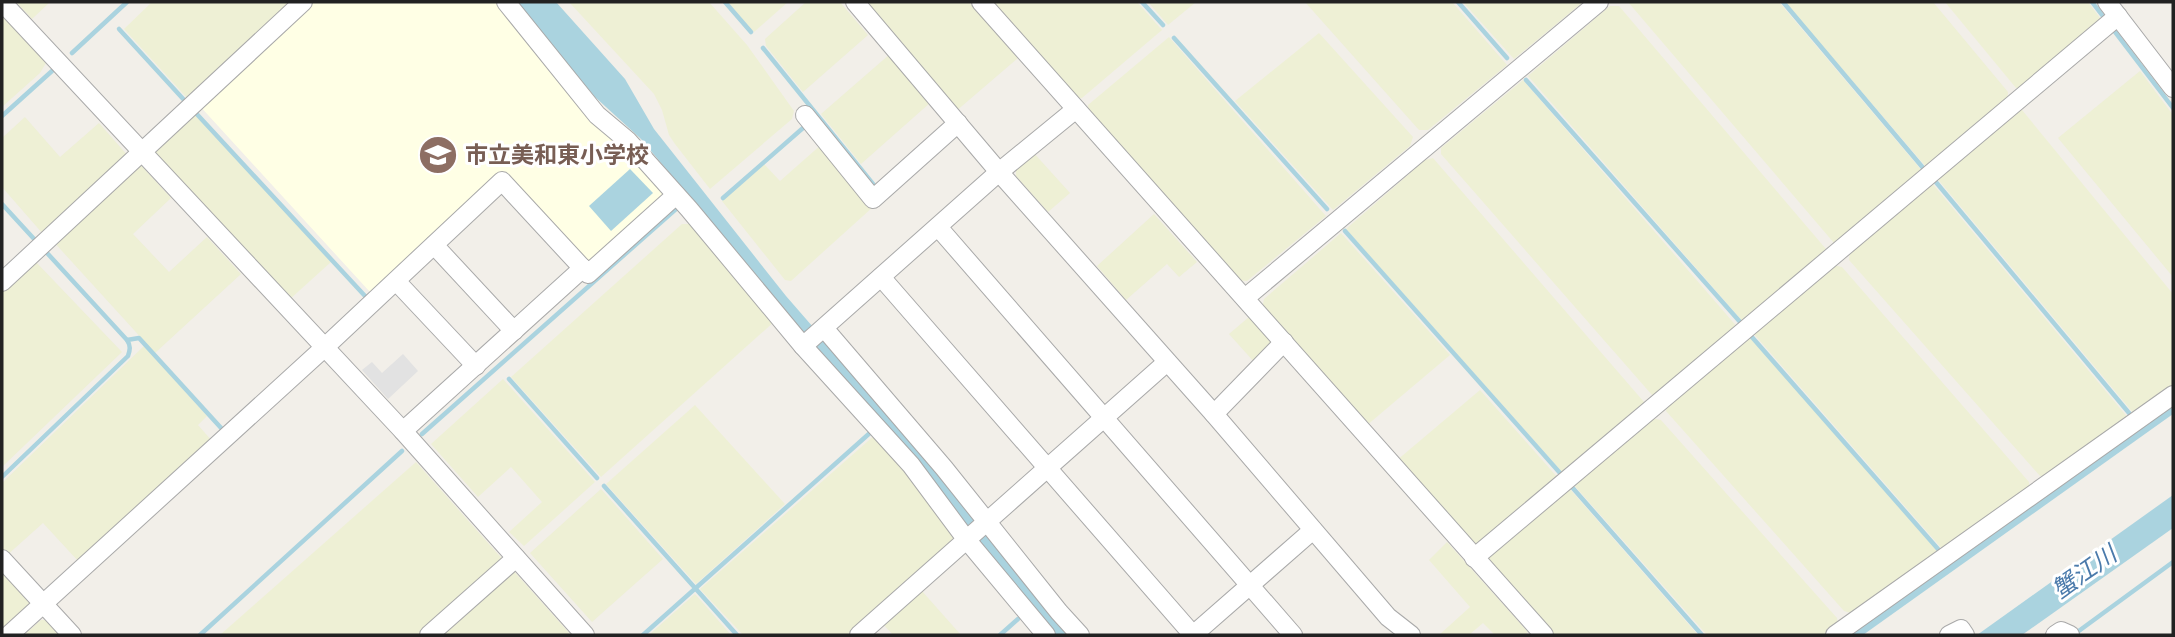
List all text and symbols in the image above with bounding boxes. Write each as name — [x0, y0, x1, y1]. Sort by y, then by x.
school or university icon: 市立美和東小学校 — [417, 134, 459, 176]
place label: 市立美和東小学校 — [465, 141, 649, 169]
water label: 蟹江川 — [2046, 538, 2124, 605]

